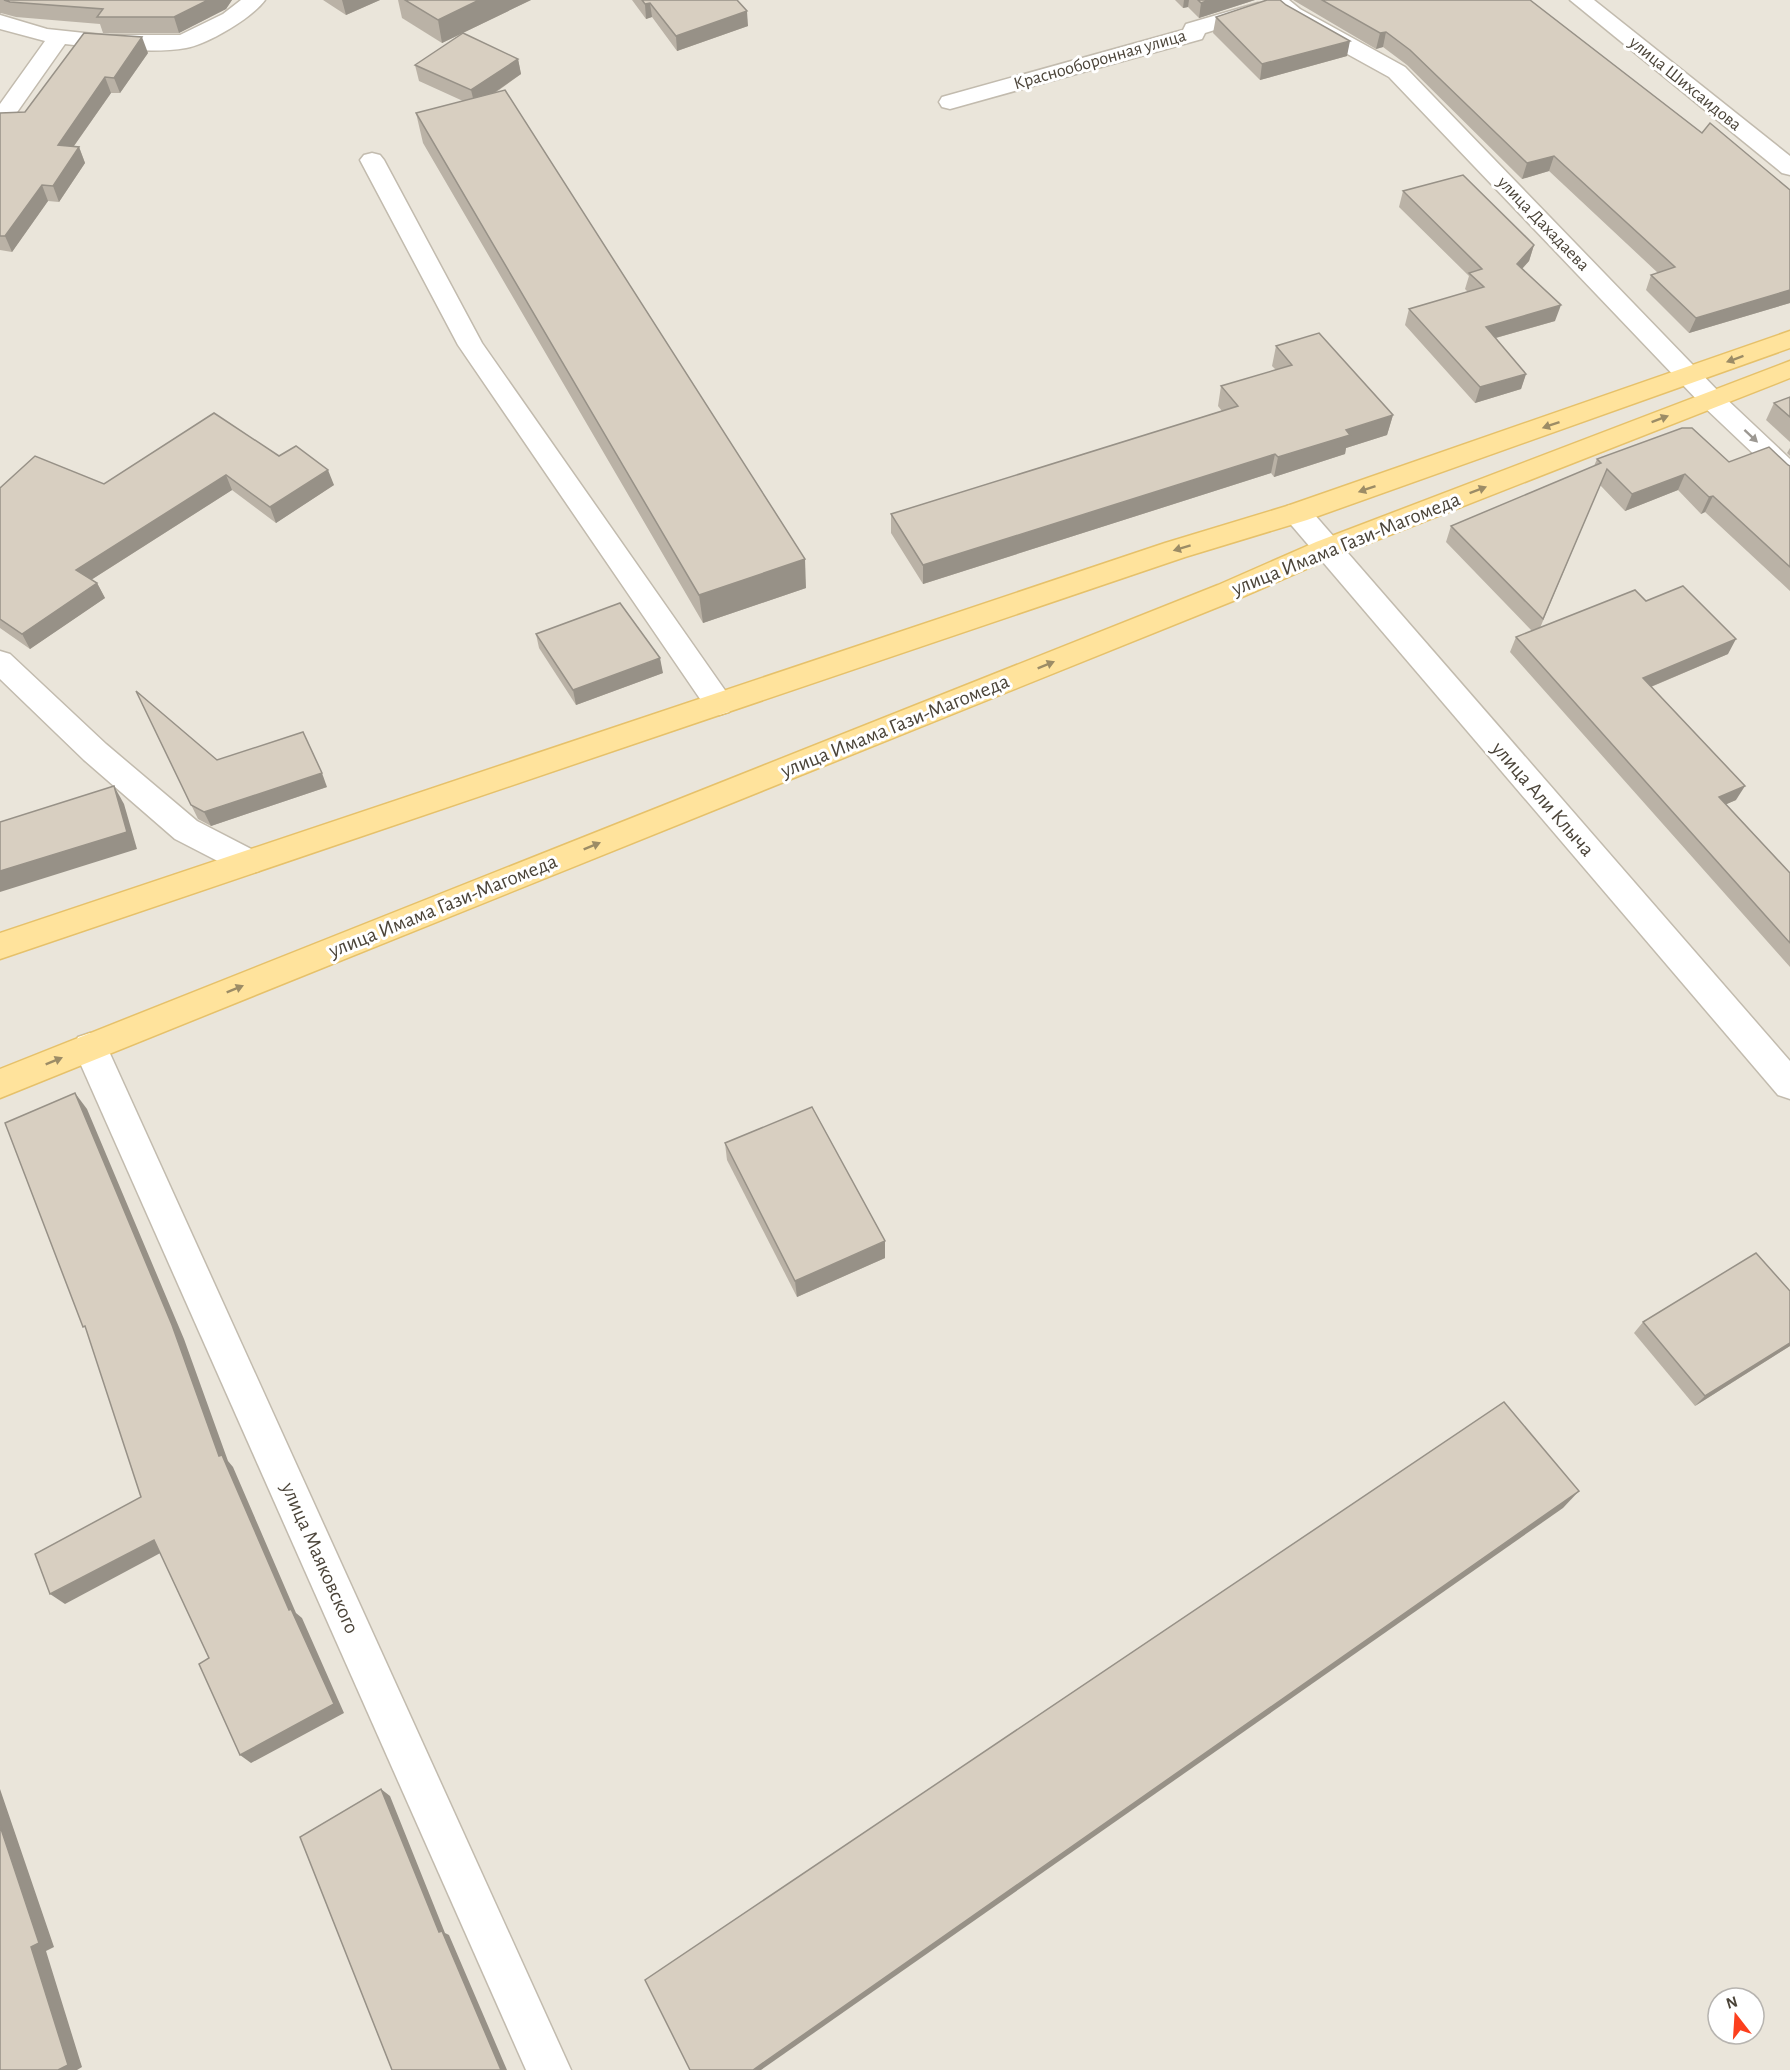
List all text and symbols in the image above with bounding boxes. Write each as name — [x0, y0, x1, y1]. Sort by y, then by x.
street label: Краснооборонная улица — [1011, 26, 1188, 93]
street label: улица Шихсаидова — [1625, 33, 1744, 135]
street label: улица Дахадаева — [1493, 173, 1592, 275]
one-way arrow — [1726, 355, 1744, 365]
one-way arrow — [1651, 414, 1669, 423]
one-way arrow — [1542, 420, 1560, 430]
one-way arrow — [1743, 429, 1757, 443]
one-way arrow — [1358, 484, 1376, 494]
one-way arrow — [1470, 484, 1488, 494]
street label: улица Имама Гази-Магомеда — [1228, 488, 1464, 600]
one-way arrow — [1172, 544, 1190, 553]
one-way arrow — [1037, 660, 1055, 669]
street label: улица Имама Гази-Магомеда — [777, 670, 1013, 782]
street label: улица Али Клыча — [1487, 737, 1598, 861]
one-way arrow — [583, 841, 601, 851]
street label: улица Имама Гази-Магомеда — [325, 850, 561, 962]
one-way arrow — [226, 984, 244, 993]
one-way arrow — [45, 1056, 63, 1065]
street label: улица Маяковского — [277, 1478, 363, 1637]
north arrow — [1706, 1986, 1766, 2046]
text: N — [1724, 1993, 1740, 2012]

